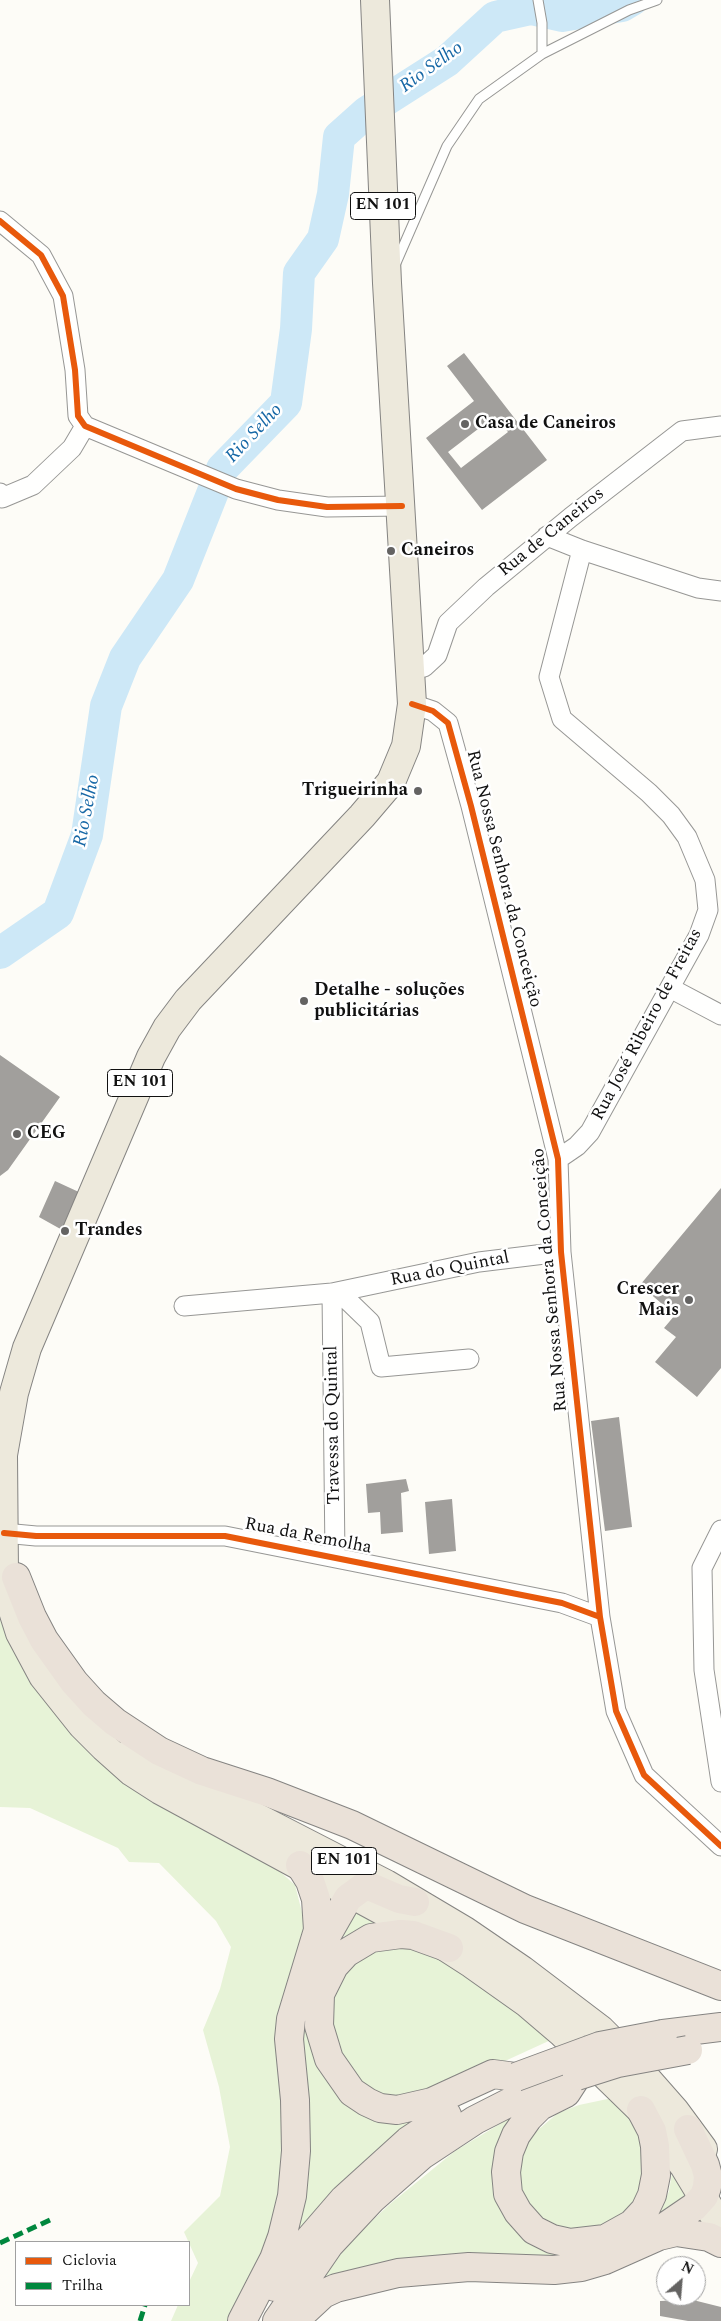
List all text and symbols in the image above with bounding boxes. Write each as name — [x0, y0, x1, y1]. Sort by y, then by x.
water label: Rio Selho — [396, 37, 468, 99]
road number: EN 101 — [350, 192, 416, 220]
water label: Rio Selho — [222, 400, 288, 468]
place label: Casa de Caneiros — [475, 413, 616, 435]
marker: Casa de Caneiros — [459, 418, 471, 430]
street label: Rua de Caneiros — [495, 484, 609, 582]
place label: Caneiros — [401, 540, 474, 562]
marker: Caneiros — [385, 545, 397, 557]
street label: Rua Nossa Senhora da Conceição — [460, 748, 546, 1010]
water label: Rio Selho — [70, 773, 106, 849]
place label: Trigueirinha — [302, 780, 408, 802]
marker: Trigueirinha — [412, 785, 424, 797]
street label: Rua José Ribeiro de Freitas — [588, 925, 708, 1125]
place label: Detalhe - soluções publicitárias — [314, 980, 465, 1022]
marker: Detalhe - soluções publicitárias — [298, 995, 310, 1007]
road number: EN 101 — [108, 1070, 172, 1096]
place label: CEG — [27, 1123, 66, 1145]
marker: CEG — [11, 1128, 23, 1140]
street label: Rua Nossa Senhora da Conceição — [529, 1147, 573, 1413]
place label: Trandes — [75, 1220, 143, 1242]
marker: Trandes — [59, 1225, 71, 1237]
street label: Rua do Quintal — [389, 1248, 511, 1292]
place label: Crescer Mais — [617, 1279, 679, 1322]
marker: Crescer Mais — [683, 1294, 695, 1306]
street label: Travessa do Quintal — [322, 1345, 346, 1505]
street label: Rua da Remolha — [243, 1514, 373, 1560]
road number: EN 101 — [312, 1848, 376, 1874]
legend — [15, 2241, 190, 2306]
text: Ciclovia — [62, 2249, 117, 2272]
north arrow — [656, 2256, 706, 2306]
text: N — [678, 2256, 697, 2280]
text: Trilha — [62, 2274, 103, 2297]

